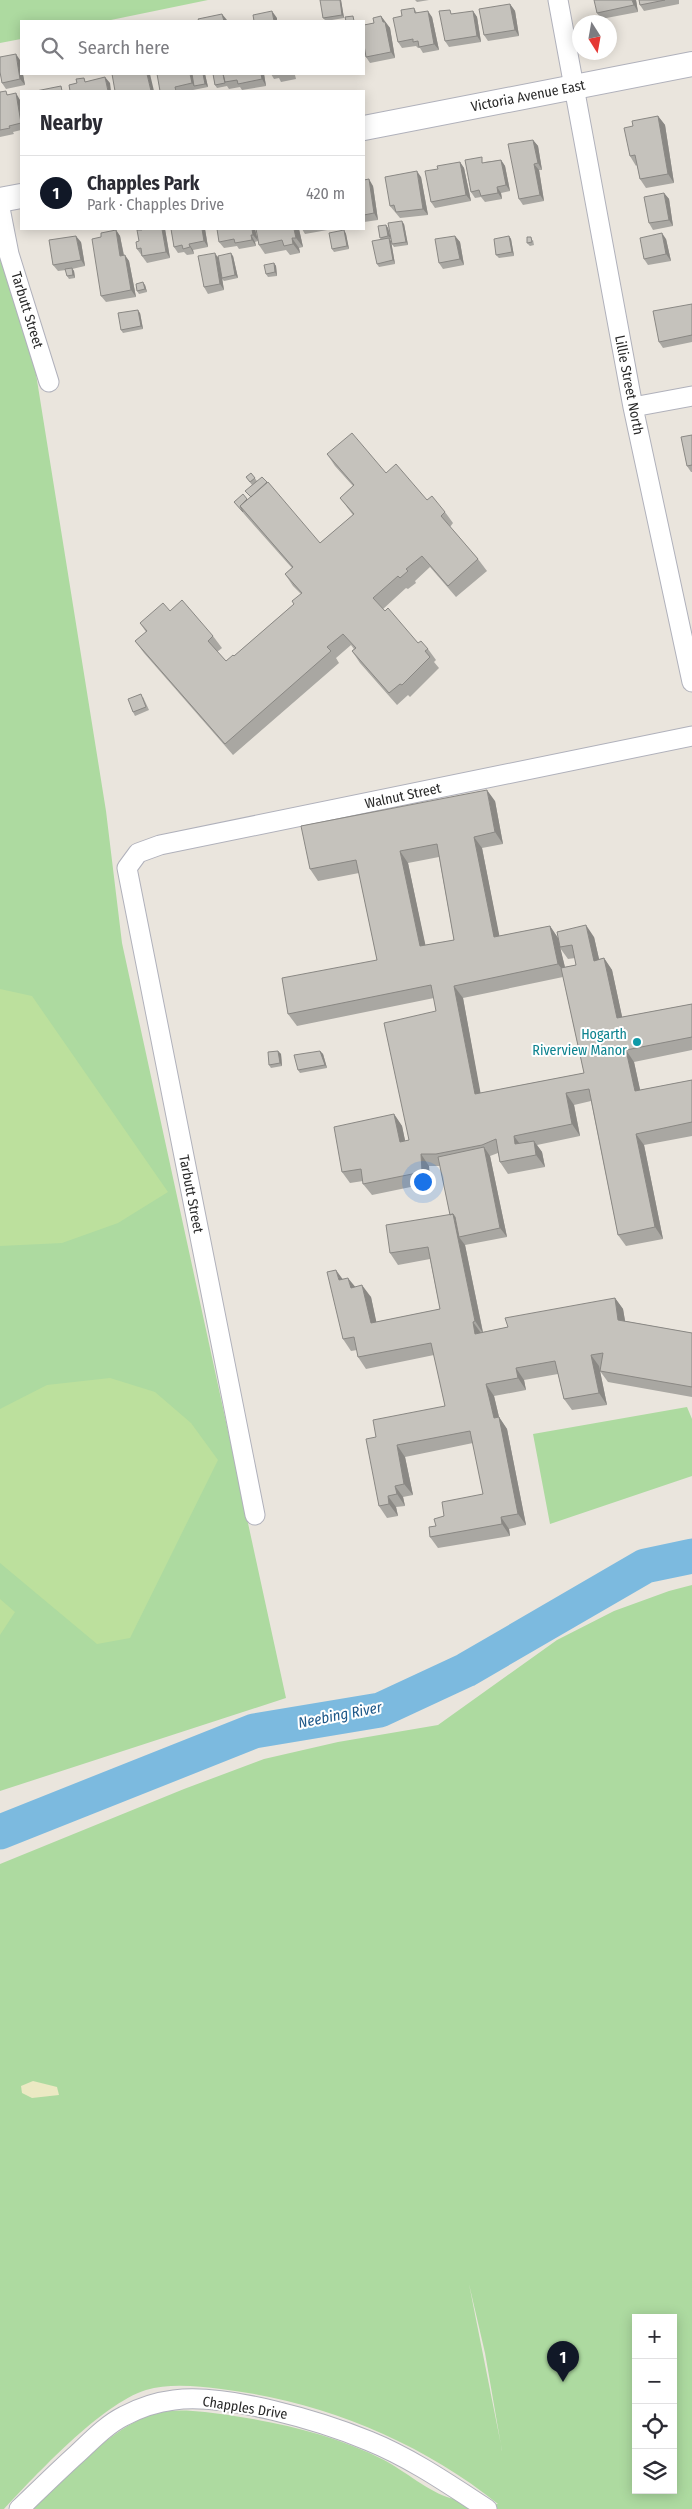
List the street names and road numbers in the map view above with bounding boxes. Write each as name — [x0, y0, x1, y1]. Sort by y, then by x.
street label: Victoria Avenue East — [469, 77, 587, 115]
street label: Tarbutt Street — [7, 270, 47, 351]
street label: Lillie Street North — [611, 334, 647, 436]
street label: Walnut Street — [363, 780, 443, 812]
street label: Tarbutt Street — [175, 1154, 207, 1235]
street label: Chapples Drive — [201, 2393, 289, 2423]

